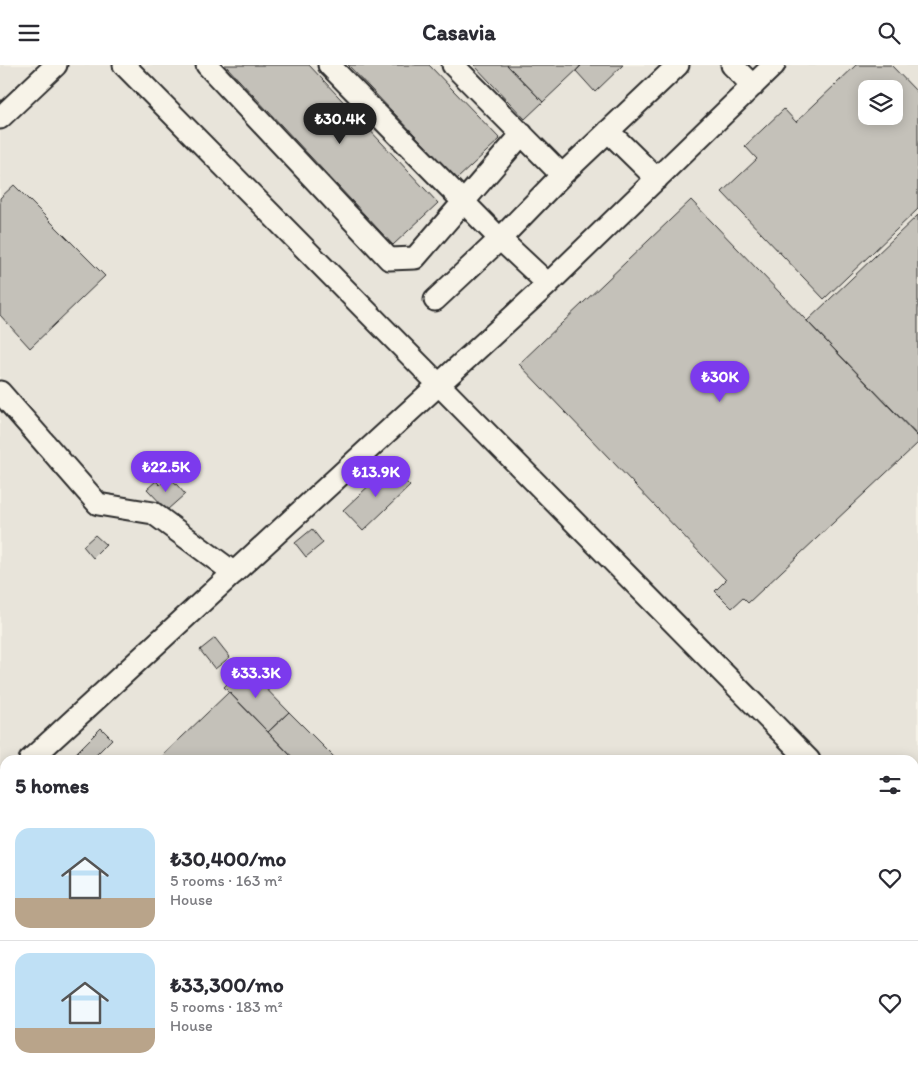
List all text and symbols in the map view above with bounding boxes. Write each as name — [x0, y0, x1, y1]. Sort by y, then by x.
icon: menu — [15, 19, 43, 47]
text: Casavia — [422, 19, 496, 46]
icon: search — [875, 19, 903, 47]
map controls — [858, 80, 903, 125]
button: layers — [858, 80, 903, 125]
pin: ₺30.4K — [299, 103, 381, 145]
text: ₺30.4K — [315, 109, 365, 128]
pin: ₺30K — [690, 361, 750, 403]
text: ₺30K — [701, 367, 739, 386]
pin: ₺22.5K — [125, 451, 207, 493]
pin: ₺13.9K — [335, 455, 417, 498]
text: ₺22.5K — [142, 457, 190, 476]
text: ₺13.9K — [352, 462, 400, 481]
pin: ₺33.3K — [215, 657, 297, 699]
text: ₺33.3K — [232, 663, 280, 682]
icon: filters — [876, 771, 904, 799]
text: 5 homes — [15, 773, 89, 798]
text: ₺30,400/mo — [170, 846, 286, 871]
icon: home — [55, 848, 115, 908]
icon: heart — [876, 864, 904, 892]
text: 5 rooms · 163 m² — [170, 871, 282, 890]
text: House — [170, 890, 213, 909]
text: ₺33,300/mo — [170, 972, 284, 997]
icon: home — [55, 973, 115, 1033]
icon: heart — [876, 989, 904, 1017]
text: 5 rooms · 183 m² — [170, 997, 283, 1016]
text: House — [170, 1016, 213, 1035]

